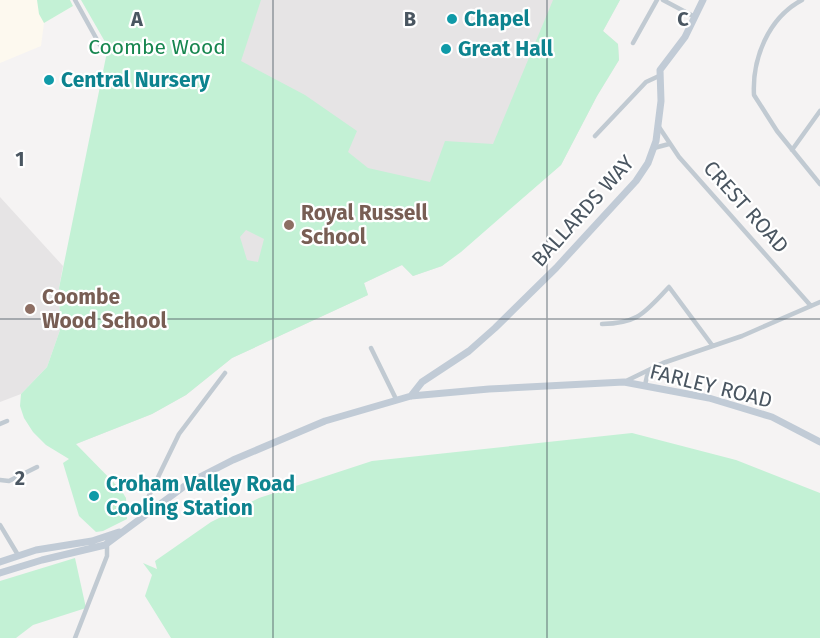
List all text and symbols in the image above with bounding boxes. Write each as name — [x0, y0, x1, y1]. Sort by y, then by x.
place label: Chapel — [464, 6, 531, 32]
text: A — [130, 7, 144, 31]
text: B — [404, 7, 416, 31]
text: C — [677, 7, 689, 31]
marker: Chapel — [445, 12, 459, 26]
park label: Coombe Wood — [88, 34, 226, 60]
place label: Great Hall — [458, 36, 554, 62]
marker: Great Hall — [439, 42, 453, 56]
place label: Central Nursery — [61, 67, 210, 93]
marker: Central Nursery — [42, 73, 56, 87]
text: 1 — [15, 147, 25, 171]
street label: BALLARDS WAY — [526, 150, 640, 272]
street label: CREST ROAD — [698, 155, 794, 259]
place label: Royal Russell School — [301, 200, 429, 250]
marker: Royal Russell School — [282, 218, 296, 232]
place label: Coombe Wood School — [42, 284, 167, 334]
marker: Coombe Wood School — [23, 302, 37, 316]
street label: FARLEY ROAD — [647, 358, 775, 414]
text: 2 — [15, 466, 25, 490]
place label: Croham Valley Road Cooling Station — [106, 471, 295, 521]
marker: Croham Valley Road Cooling Station — [87, 489, 101, 503]

